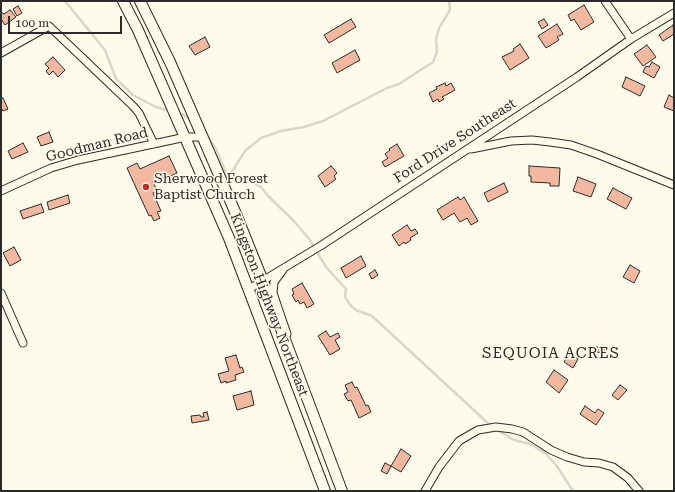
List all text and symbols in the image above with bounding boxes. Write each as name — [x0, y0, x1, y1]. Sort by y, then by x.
scale bar — [10, 8, 124, 34]
text: 100 m — [15, 16, 49, 30]
street label: Ford Drive Southeast — [391, 95, 519, 187]
street label: Goodman Road — [44, 124, 150, 166]
place label: Sherwood Forest Baptist Church — [154, 171, 268, 204]
marker: Sherwood Forest Baptist Church — [141, 182, 151, 192]
street label: Kingston Highway Northeast — [226, 211, 312, 399]
district label: SEQUOIA ACRES — [482, 345, 620, 363]

